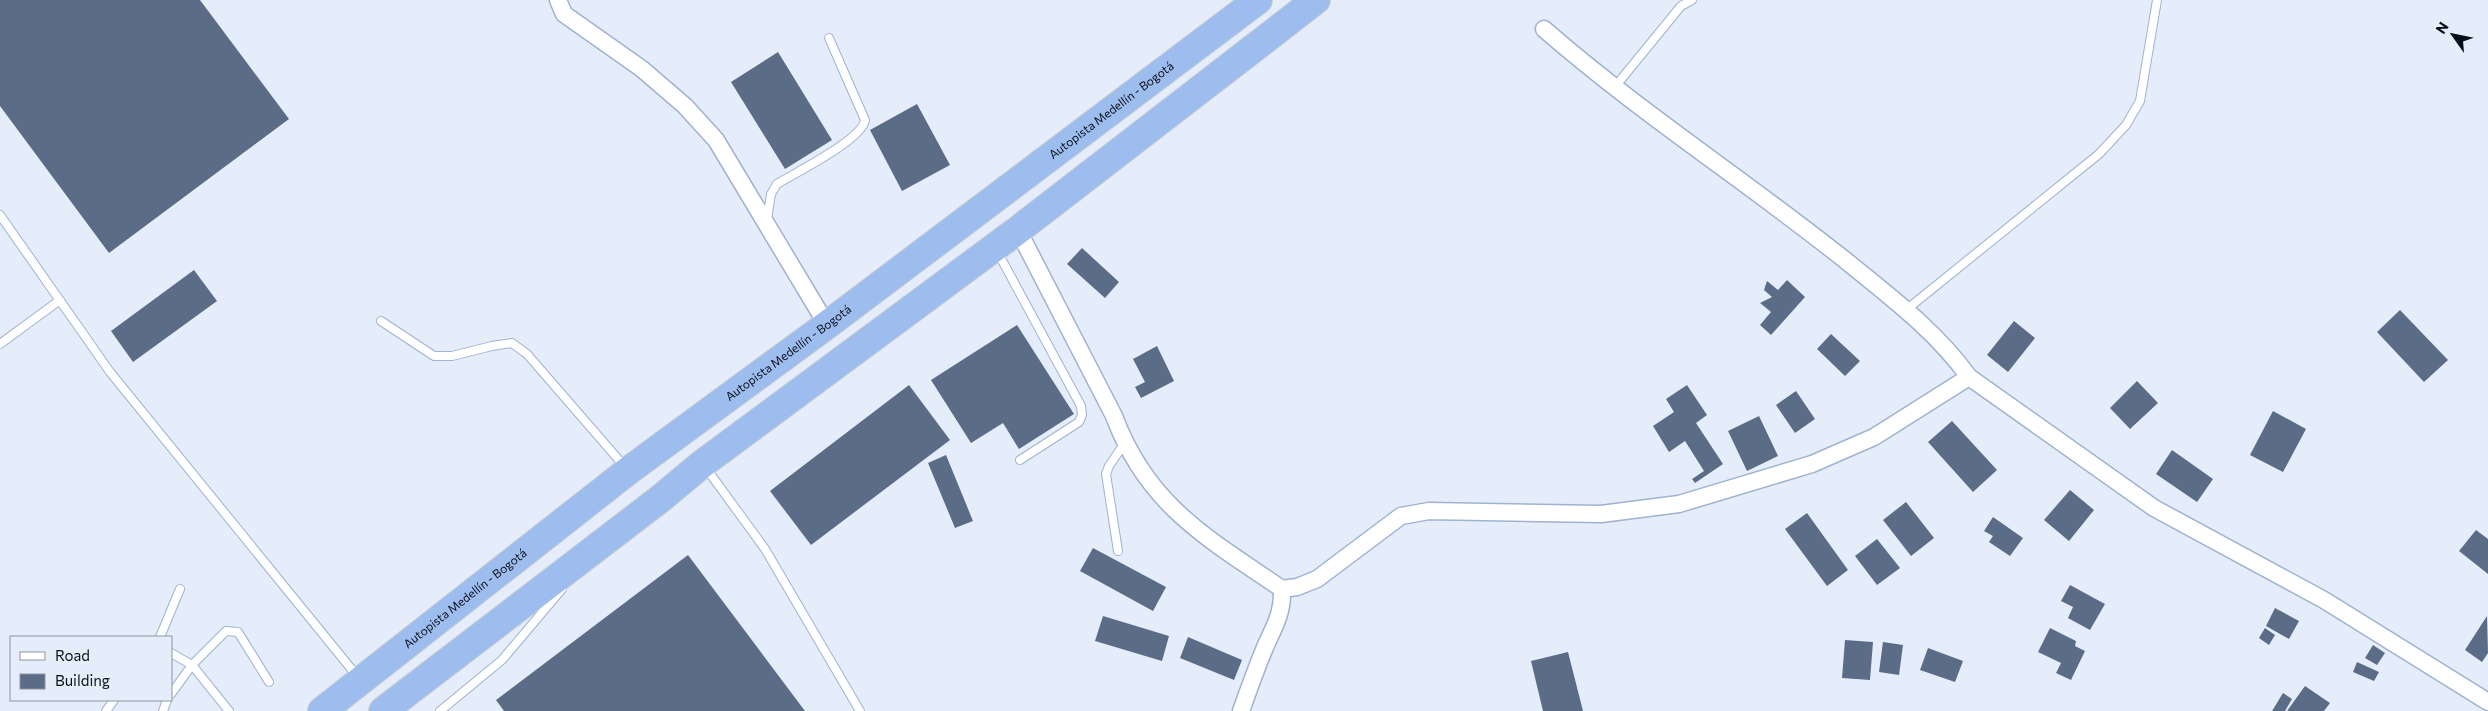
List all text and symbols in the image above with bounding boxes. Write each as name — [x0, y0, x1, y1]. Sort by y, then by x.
north arrow — [2428, 10, 2478, 60]
text: N — [2432, 19, 2452, 37]
street label: Autopista Medellín - Bogotá — [1046, 58, 1176, 161]
street label: Autopista Medellín - Bogotá — [722, 301, 853, 403]
street label: Autopista Medellín - Bogotá — [400, 545, 529, 650]
legend — [10, 636, 172, 701]
text: Road — [55, 646, 90, 664]
text: Building — [55, 671, 110, 689]

